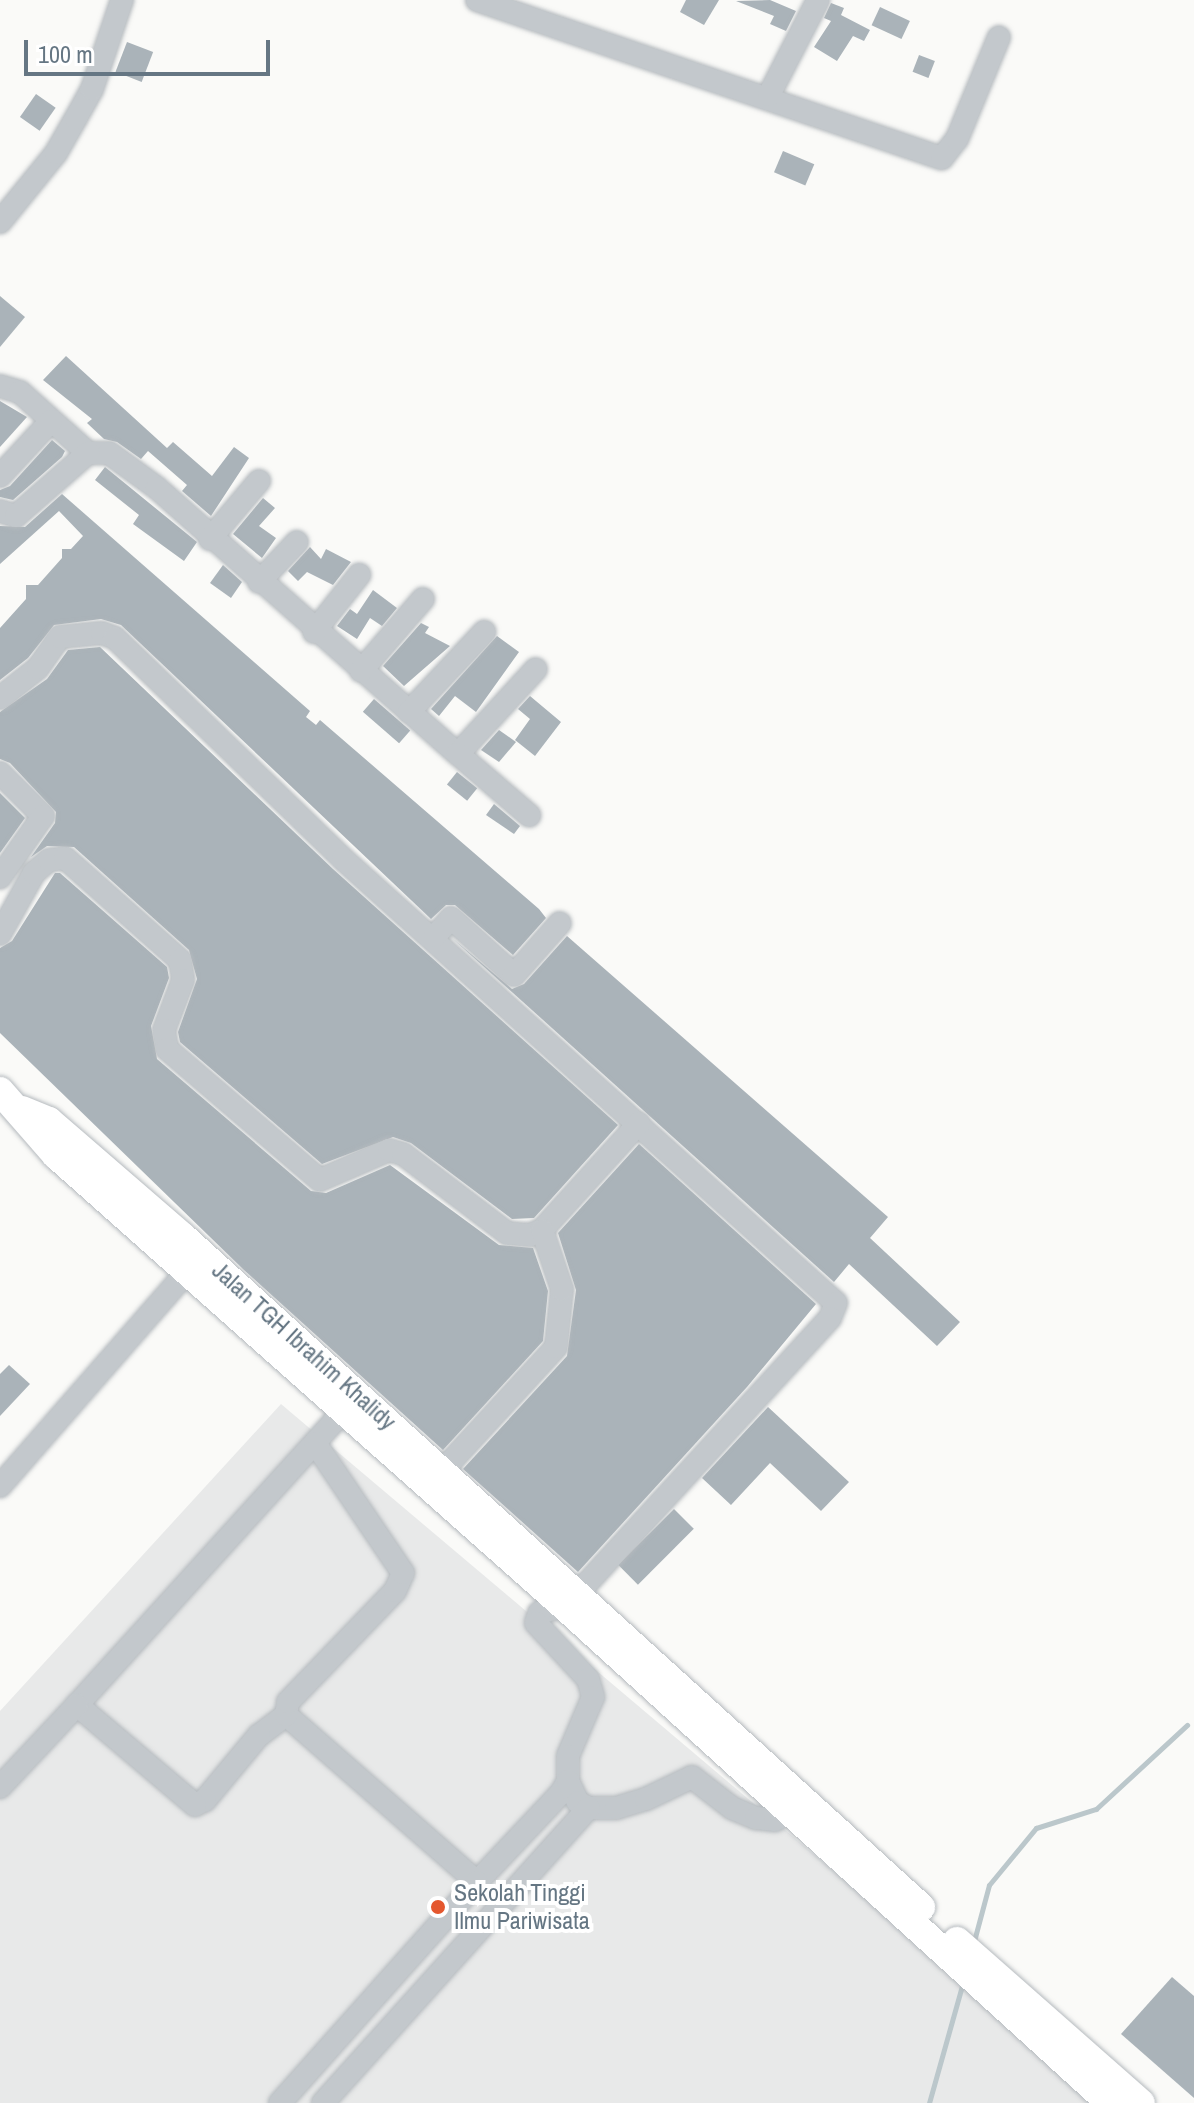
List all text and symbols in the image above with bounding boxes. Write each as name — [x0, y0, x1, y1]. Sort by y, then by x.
scale bar — [28, 24, 274, 74]
text: 100 m — [38, 38, 93, 70]
street label: Jalan TGH Ibrahim Khalidy — [206, 1256, 402, 1436]
place label: Sekolah Tinggi Ilmu Pariwisata — [454, 1879, 590, 1935]
marker: Sekolah Tinggi Ilmu Pariwisata — [429, 1898, 447, 1916]

